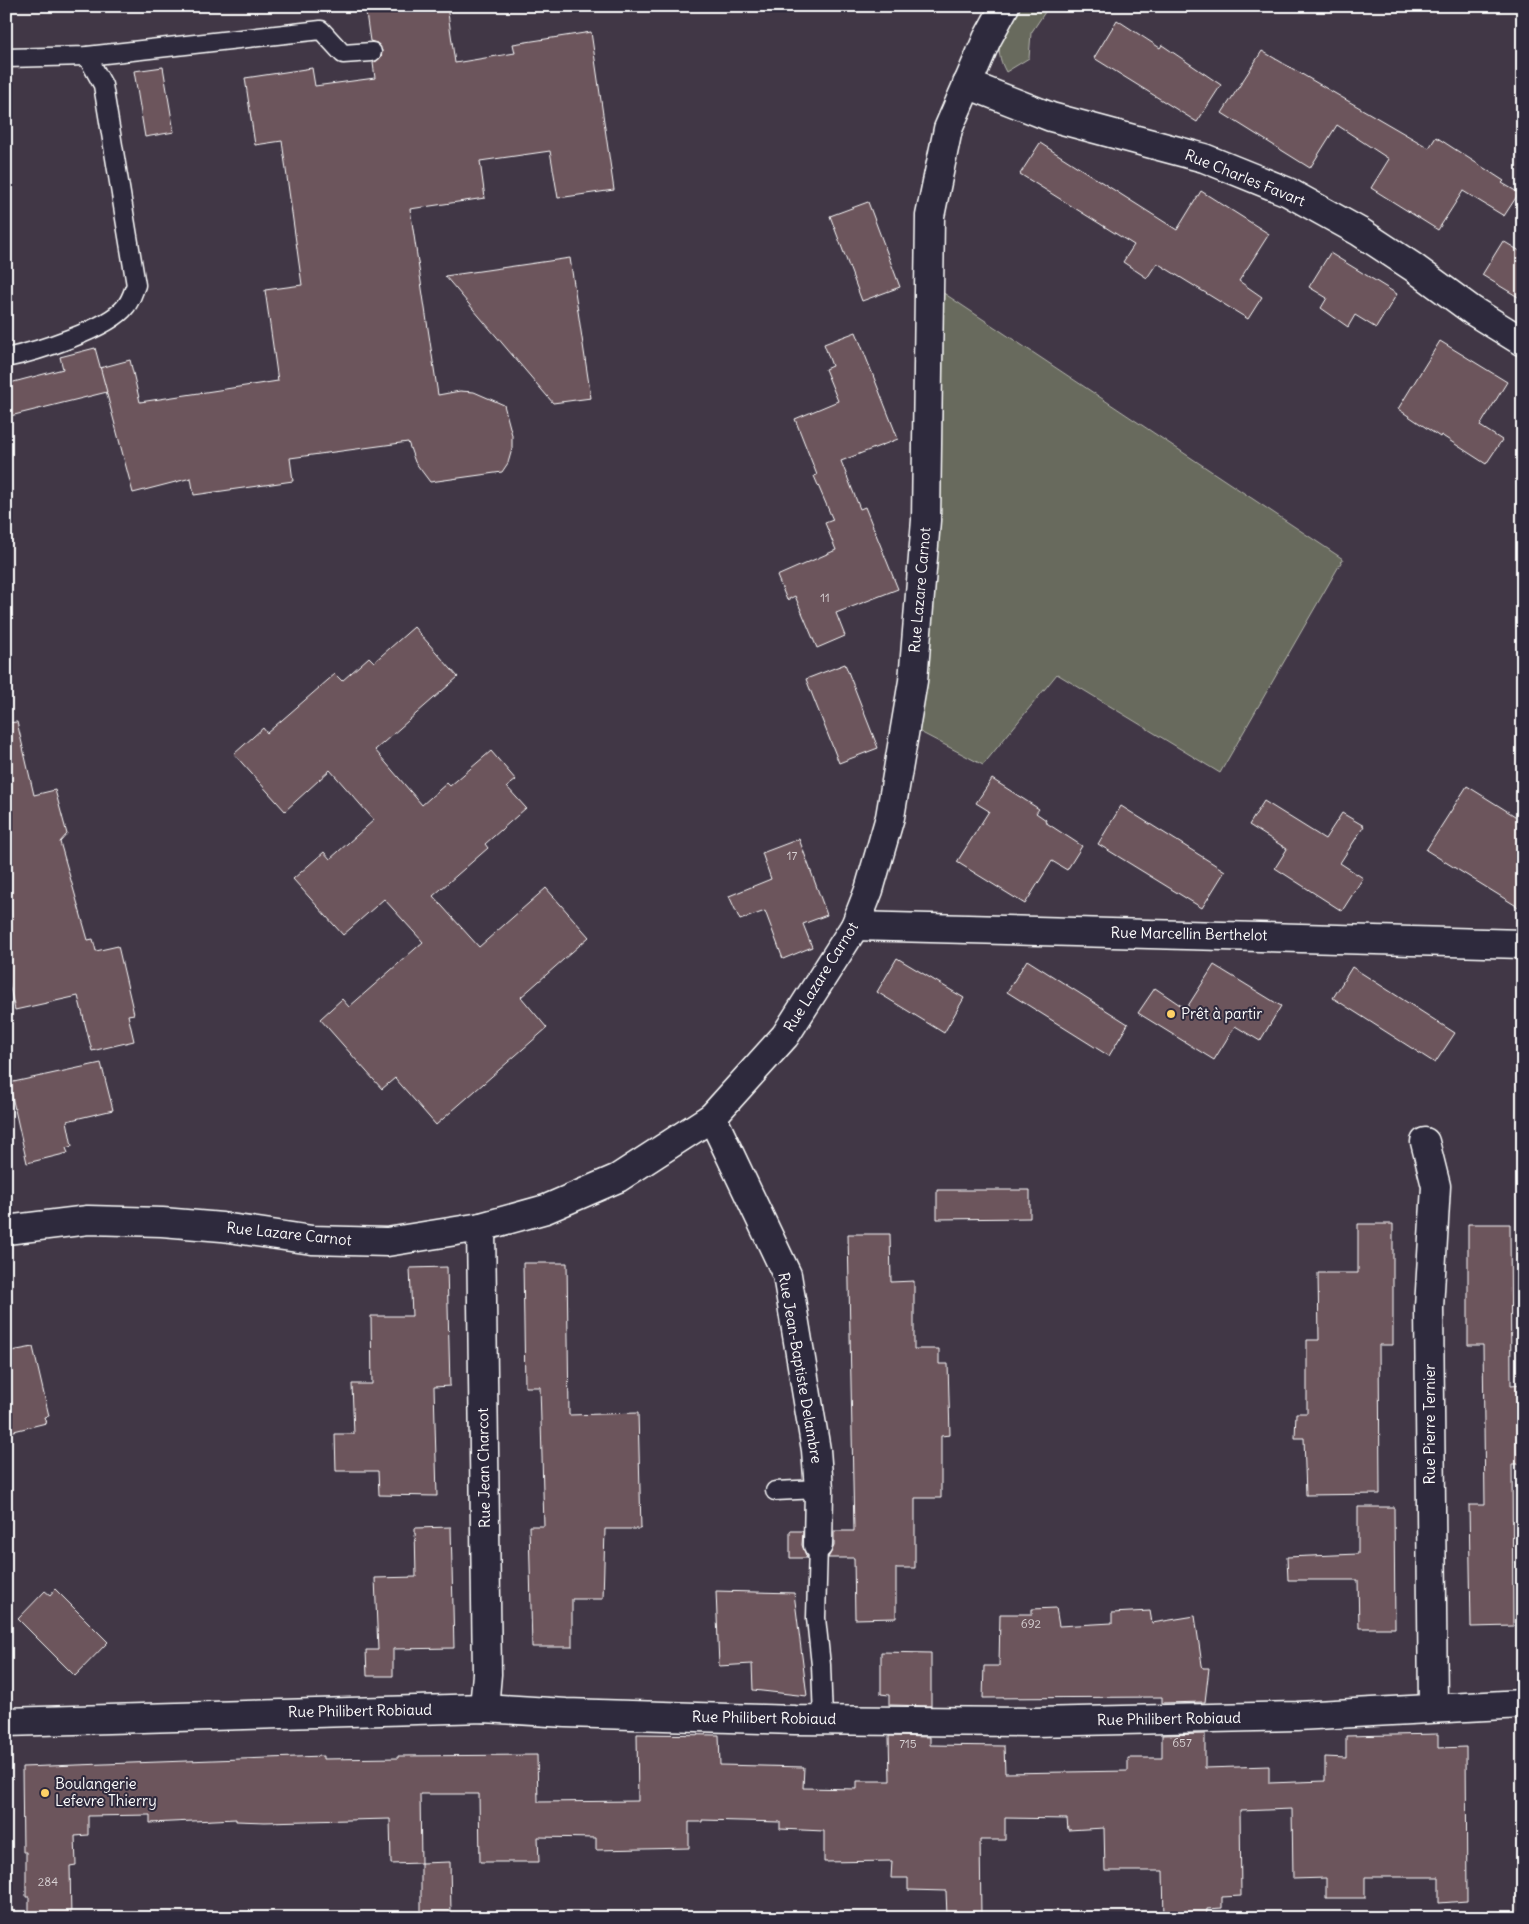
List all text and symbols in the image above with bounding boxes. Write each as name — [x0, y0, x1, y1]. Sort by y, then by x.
street label: Rue Charles Favart — [1182, 145, 1308, 210]
street label: Rue Lazare Carnot — [905, 526, 934, 653]
house number: 11 — [820, 590, 830, 605]
house number: 17 — [787, 848, 797, 863]
street label: Rue Lazare Carnot — [779, 918, 862, 1035]
street label: Rue Marcellin Berthelot — [1110, 923, 1268, 944]
place label: Prêt à partir — [1181, 1004, 1262, 1023]
marker: Prêt à partir — [1165, 1008, 1177, 1020]
street label: Rue Lazare Carnot — [225, 1217, 353, 1250]
street label: Rue Jean-Baptiste Delambre — [774, 1271, 827, 1465]
street label: Rue Pierre Ternier — [1420, 1364, 1439, 1484]
street label: Rue Jean Charcot — [473, 1408, 494, 1528]
house number: 692 — [1021, 1616, 1042, 1631]
street label: Rue Philibert Robiaud — [288, 1700, 432, 1721]
street label: Rue Philibert Robiaud — [692, 1707, 836, 1728]
street label: Rue Philibert Robiaud — [1097, 1708, 1241, 1729]
house number: 657 — [1172, 1735, 1192, 1750]
house number: 715 — [899, 1736, 917, 1751]
place label: Boulangerie Lefevre Thierry — [55, 1774, 157, 1810]
marker: Boulangerie Lefevre Thierry — [39, 1787, 51, 1799]
house number: 284 — [38, 1874, 58, 1889]

